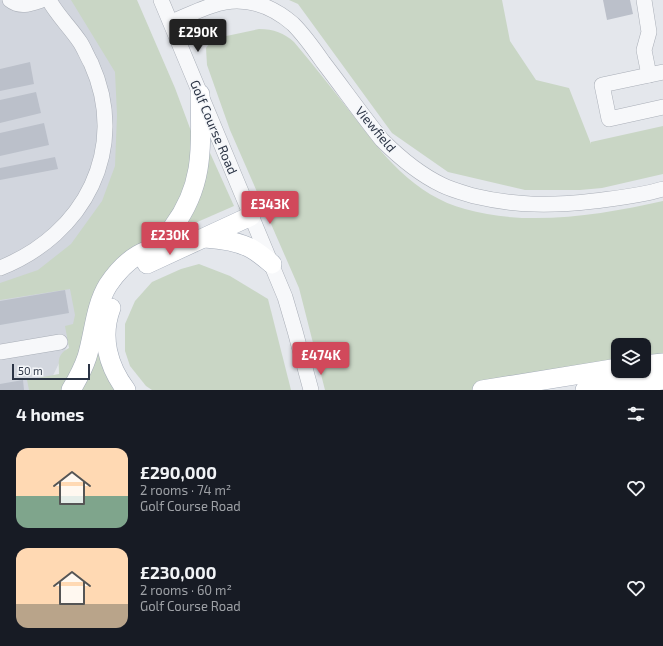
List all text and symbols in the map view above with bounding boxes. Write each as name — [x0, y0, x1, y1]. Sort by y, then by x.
pin: £290K — [170, 19, 226, 53]
text: £290K — [178, 24, 218, 40]
street label: Golf Course Road — [187, 77, 241, 177]
street label: Viewfield — [352, 103, 400, 155]
pin: £343K — [242, 191, 298, 225]
text: £343K — [251, 196, 289, 212]
pin: £230K — [142, 222, 198, 256]
text: £230K — [151, 227, 190, 243]
map controls — [611, 338, 651, 378]
button: layers — [611, 338, 651, 378]
pin: £474K — [293, 342, 349, 376]
text: £474K — [301, 347, 341, 363]
scale bar — [12, 362, 90, 381]
text: 50 m — [18, 364, 43, 377]
icon: filters — [625, 403, 647, 425]
text: 4 homes — [16, 404, 84, 424]
text: £290,000 — [140, 462, 217, 482]
icon: home — [48, 464, 96, 512]
icon: heart — [625, 477, 647, 499]
text: 2 rooms · 74 m² — [140, 482, 231, 498]
text: Golf Course Road — [140, 498, 241, 514]
text: £230,000 — [140, 562, 217, 582]
icon: home — [48, 564, 96, 612]
icon: heart — [625, 577, 647, 599]
text: 2 rooms · 60 m² — [140, 582, 232, 598]
text: Golf Course Road — [140, 598, 241, 614]

